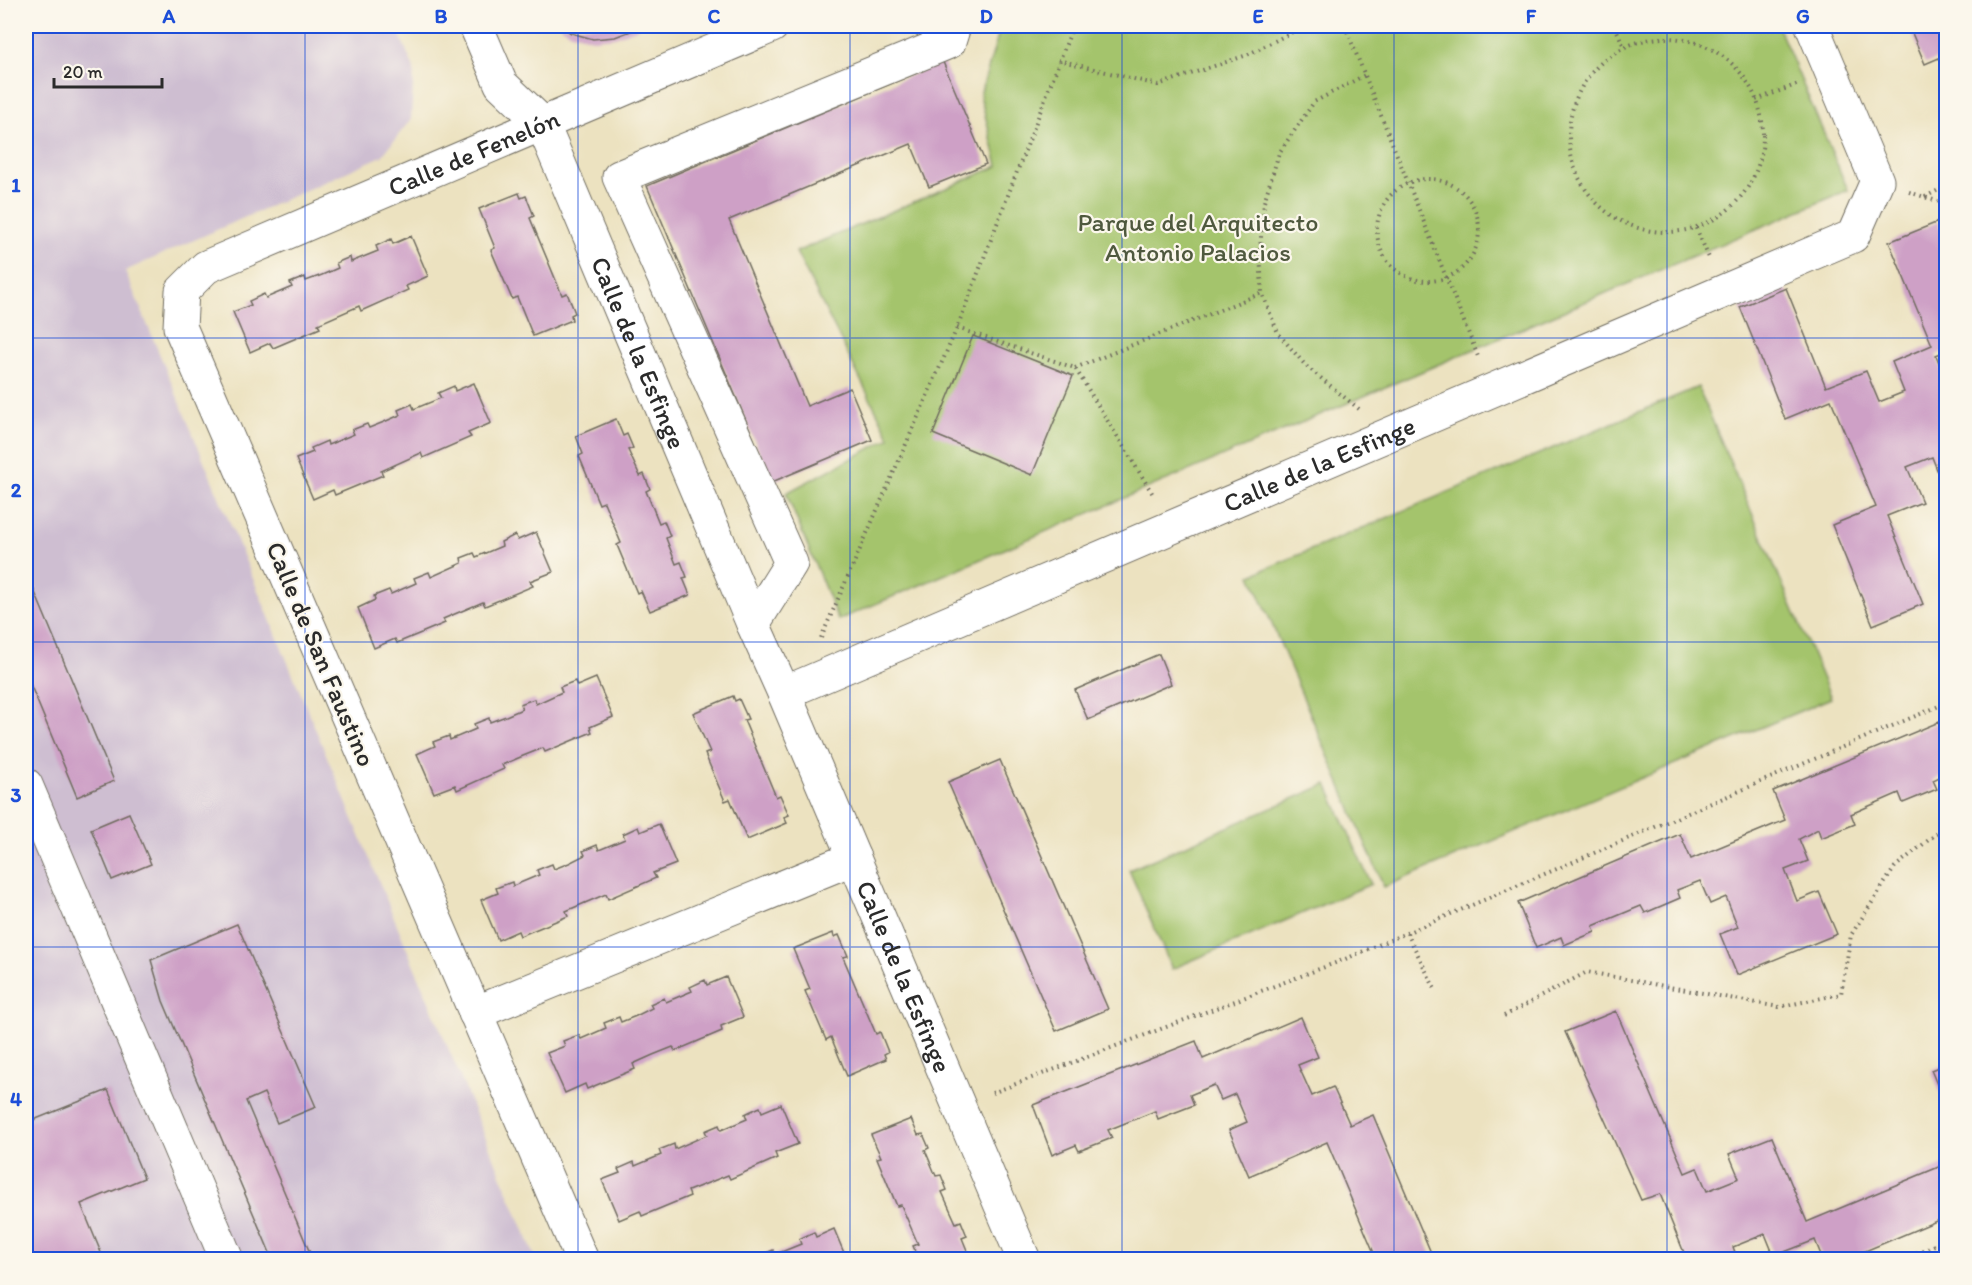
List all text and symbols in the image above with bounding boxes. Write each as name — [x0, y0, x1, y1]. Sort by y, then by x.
text: A — [162, 4, 176, 28]
text: B — [435, 4, 448, 28]
text: C — [708, 4, 721, 28]
text: D — [979, 4, 993, 28]
text: E — [1252, 4, 1264, 28]
text: F — [1526, 4, 1537, 28]
text: G — [1796, 4, 1810, 28]
scale bar — [54, 51, 162, 89]
text: 20 m — [63, 61, 103, 83]
street label: Calle de Fenelón — [383, 102, 565, 204]
text: 1 — [11, 173, 21, 197]
park label: Parque del Arquitecto Antonio Palacios — [1077, 206, 1319, 268]
street label: Calle de la Esfinge — [584, 252, 693, 454]
street label: Calle de la Esfinge — [1218, 409, 1420, 519]
text: 2 — [11, 478, 22, 502]
street label: Calle de San Faustino — [259, 537, 383, 771]
text: 3 — [11, 783, 22, 807]
street label: Calle de la Esfinge — [849, 876, 959, 1077]
text: 4 — [10, 1087, 22, 1111]

